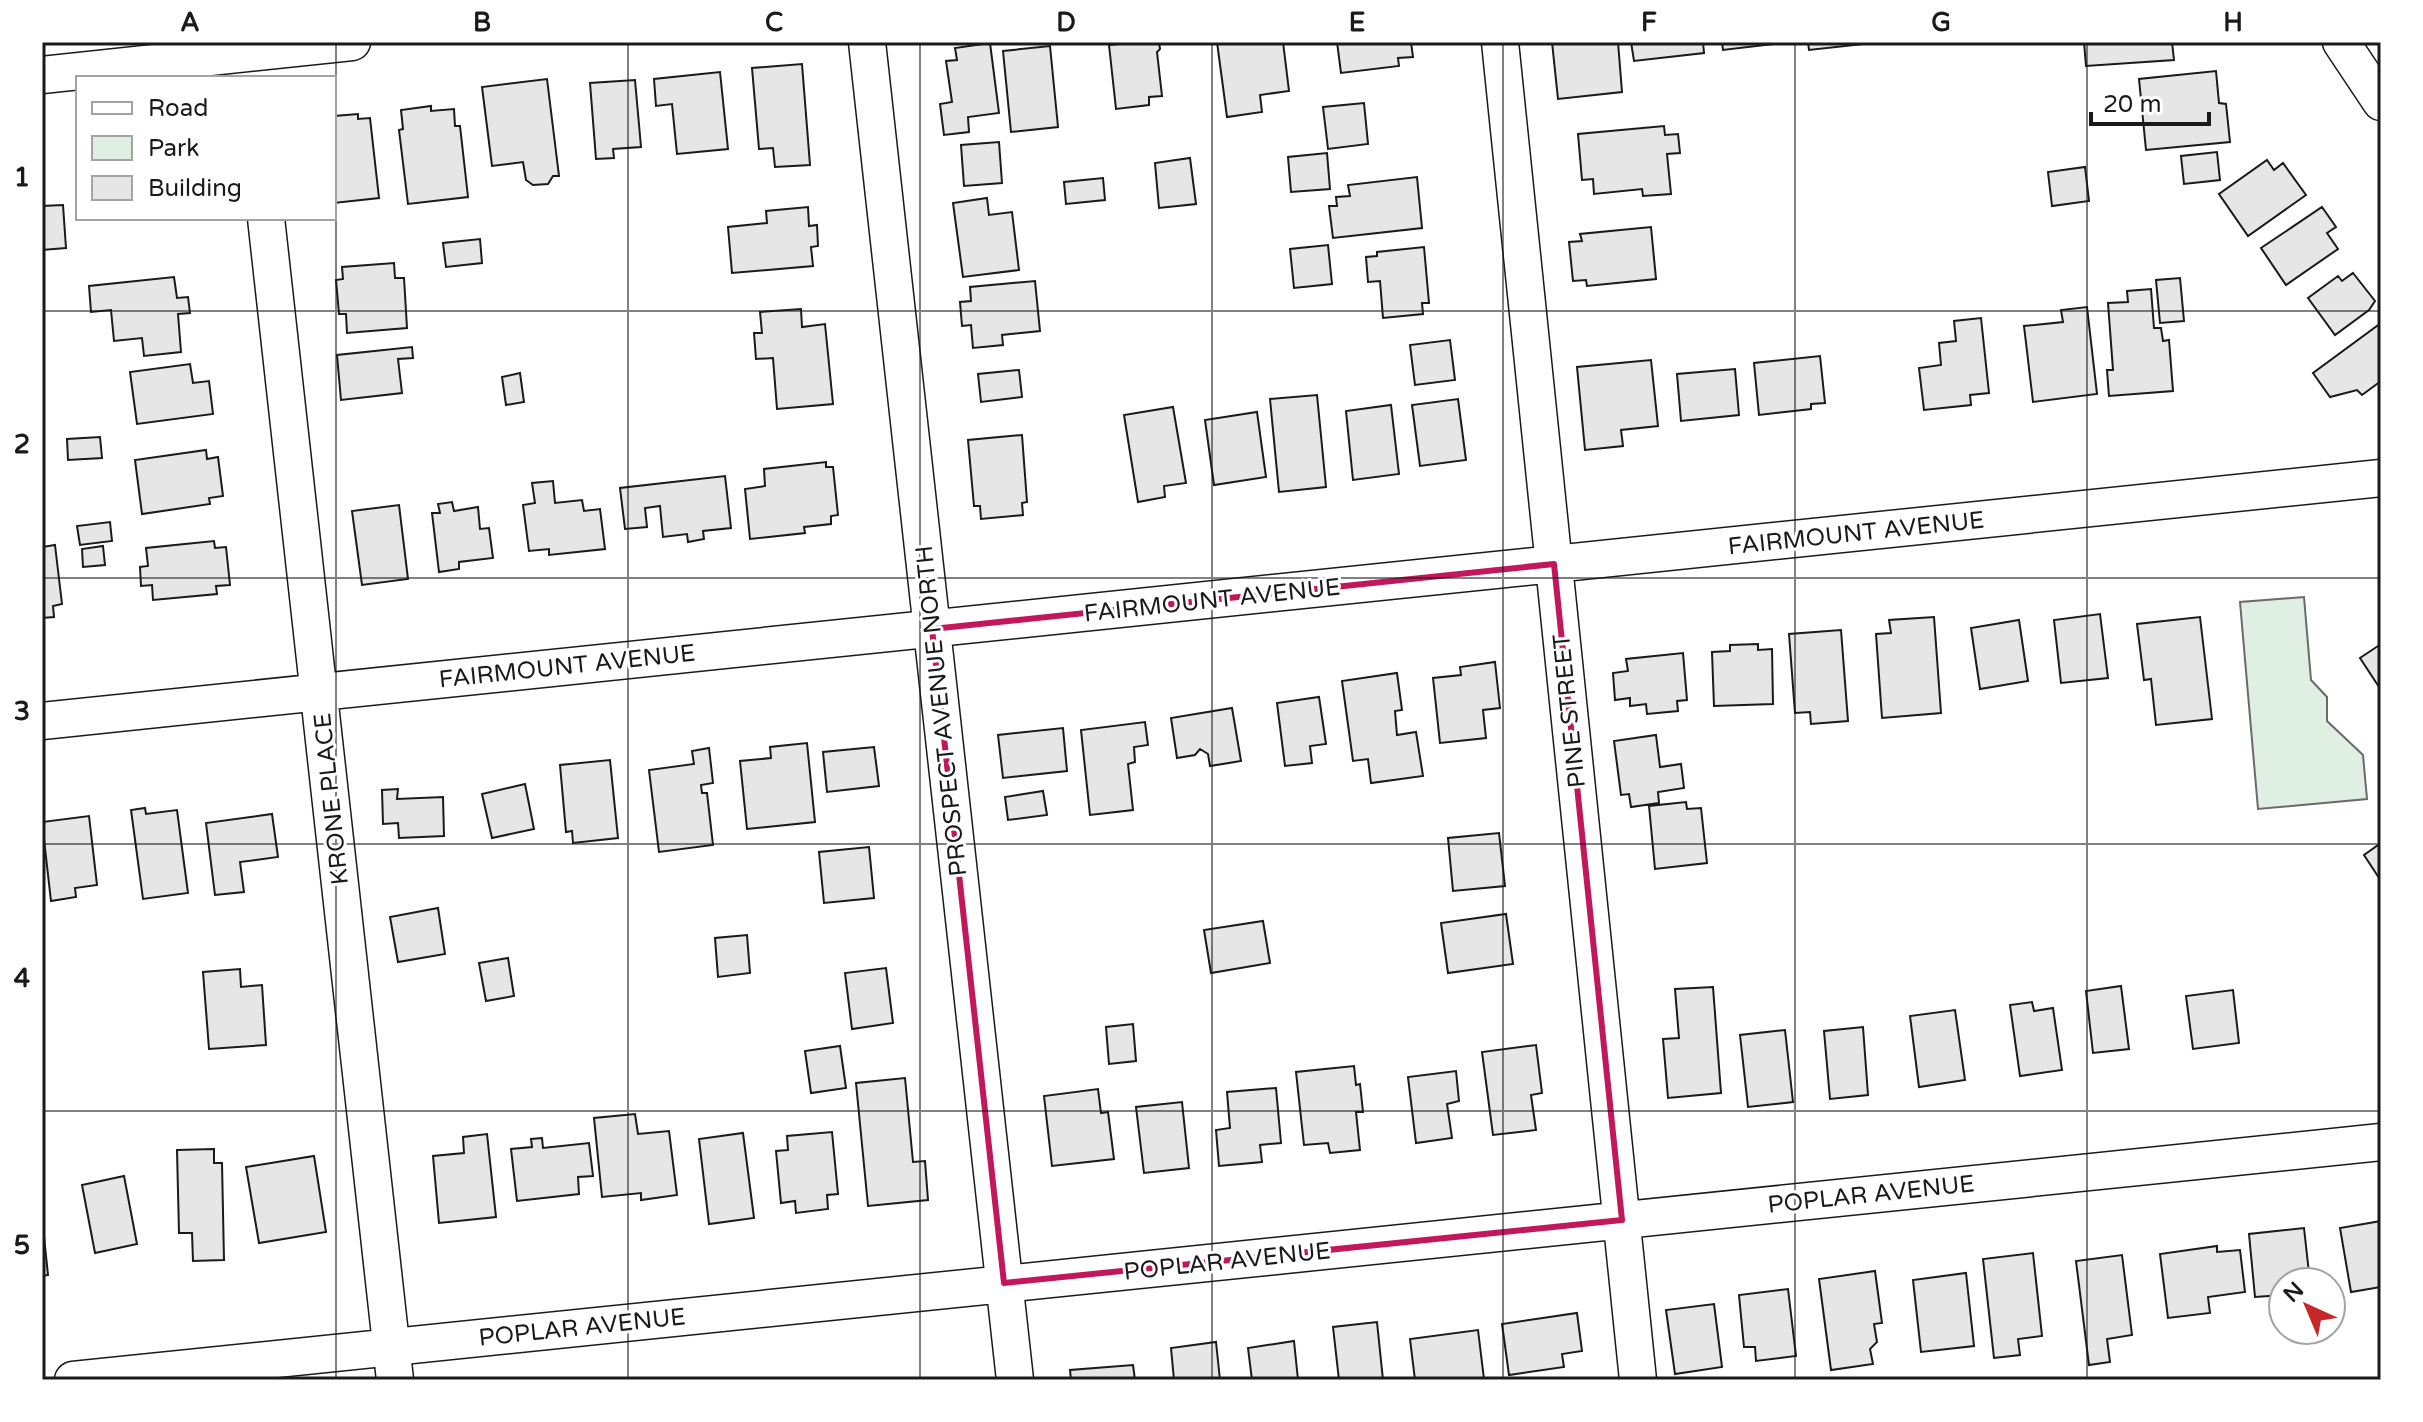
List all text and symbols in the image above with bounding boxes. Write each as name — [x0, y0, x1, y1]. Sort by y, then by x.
text: A — [180, 7, 200, 38]
text: B — [473, 7, 491, 38]
text: C — [765, 7, 783, 38]
text: D — [1056, 7, 1076, 38]
text: E — [1349, 7, 1365, 38]
text: F — [1641, 7, 1657, 38]
text: G — [1931, 7, 1951, 38]
text: H — [2223, 7, 2243, 38]
legend — [76, 76, 336, 220]
scale bar — [2091, 76, 2209, 126]
text: 20 m — [2103, 90, 2161, 119]
text: Road — [148, 94, 208, 123]
text: Park — [148, 134, 199, 163]
text: 1 — [14, 162, 30, 193]
text: Building — [148, 174, 242, 203]
text: 2 — [14, 429, 30, 460]
street label: FAIRMOUNT AVENUE — [1726, 506, 1986, 561]
street label: PROSPECT AVENUE NORTH — [910, 544, 973, 878]
street label: FAIRMOUNT AVENUE — [1082, 573, 1342, 628]
street label: PINE STREET — [1547, 632, 1592, 789]
street label: FAIRMOUNT AVENUE — [437, 639, 697, 694]
text: 3 — [14, 696, 30, 727]
street label: KRONE PLACE — [308, 712, 355, 886]
text: 4 — [14, 963, 30, 994]
street label: POPLAR AVENUE — [1766, 1169, 1976, 1220]
text: 5 — [14, 1230, 30, 1261]
street label: POPLAR AVENUE — [1122, 1236, 1332, 1287]
north arrow — [2267, 1266, 2347, 1346]
text: N — [2278, 1277, 2309, 1308]
street label: POPLAR AVENUE — [477, 1302, 687, 1353]

